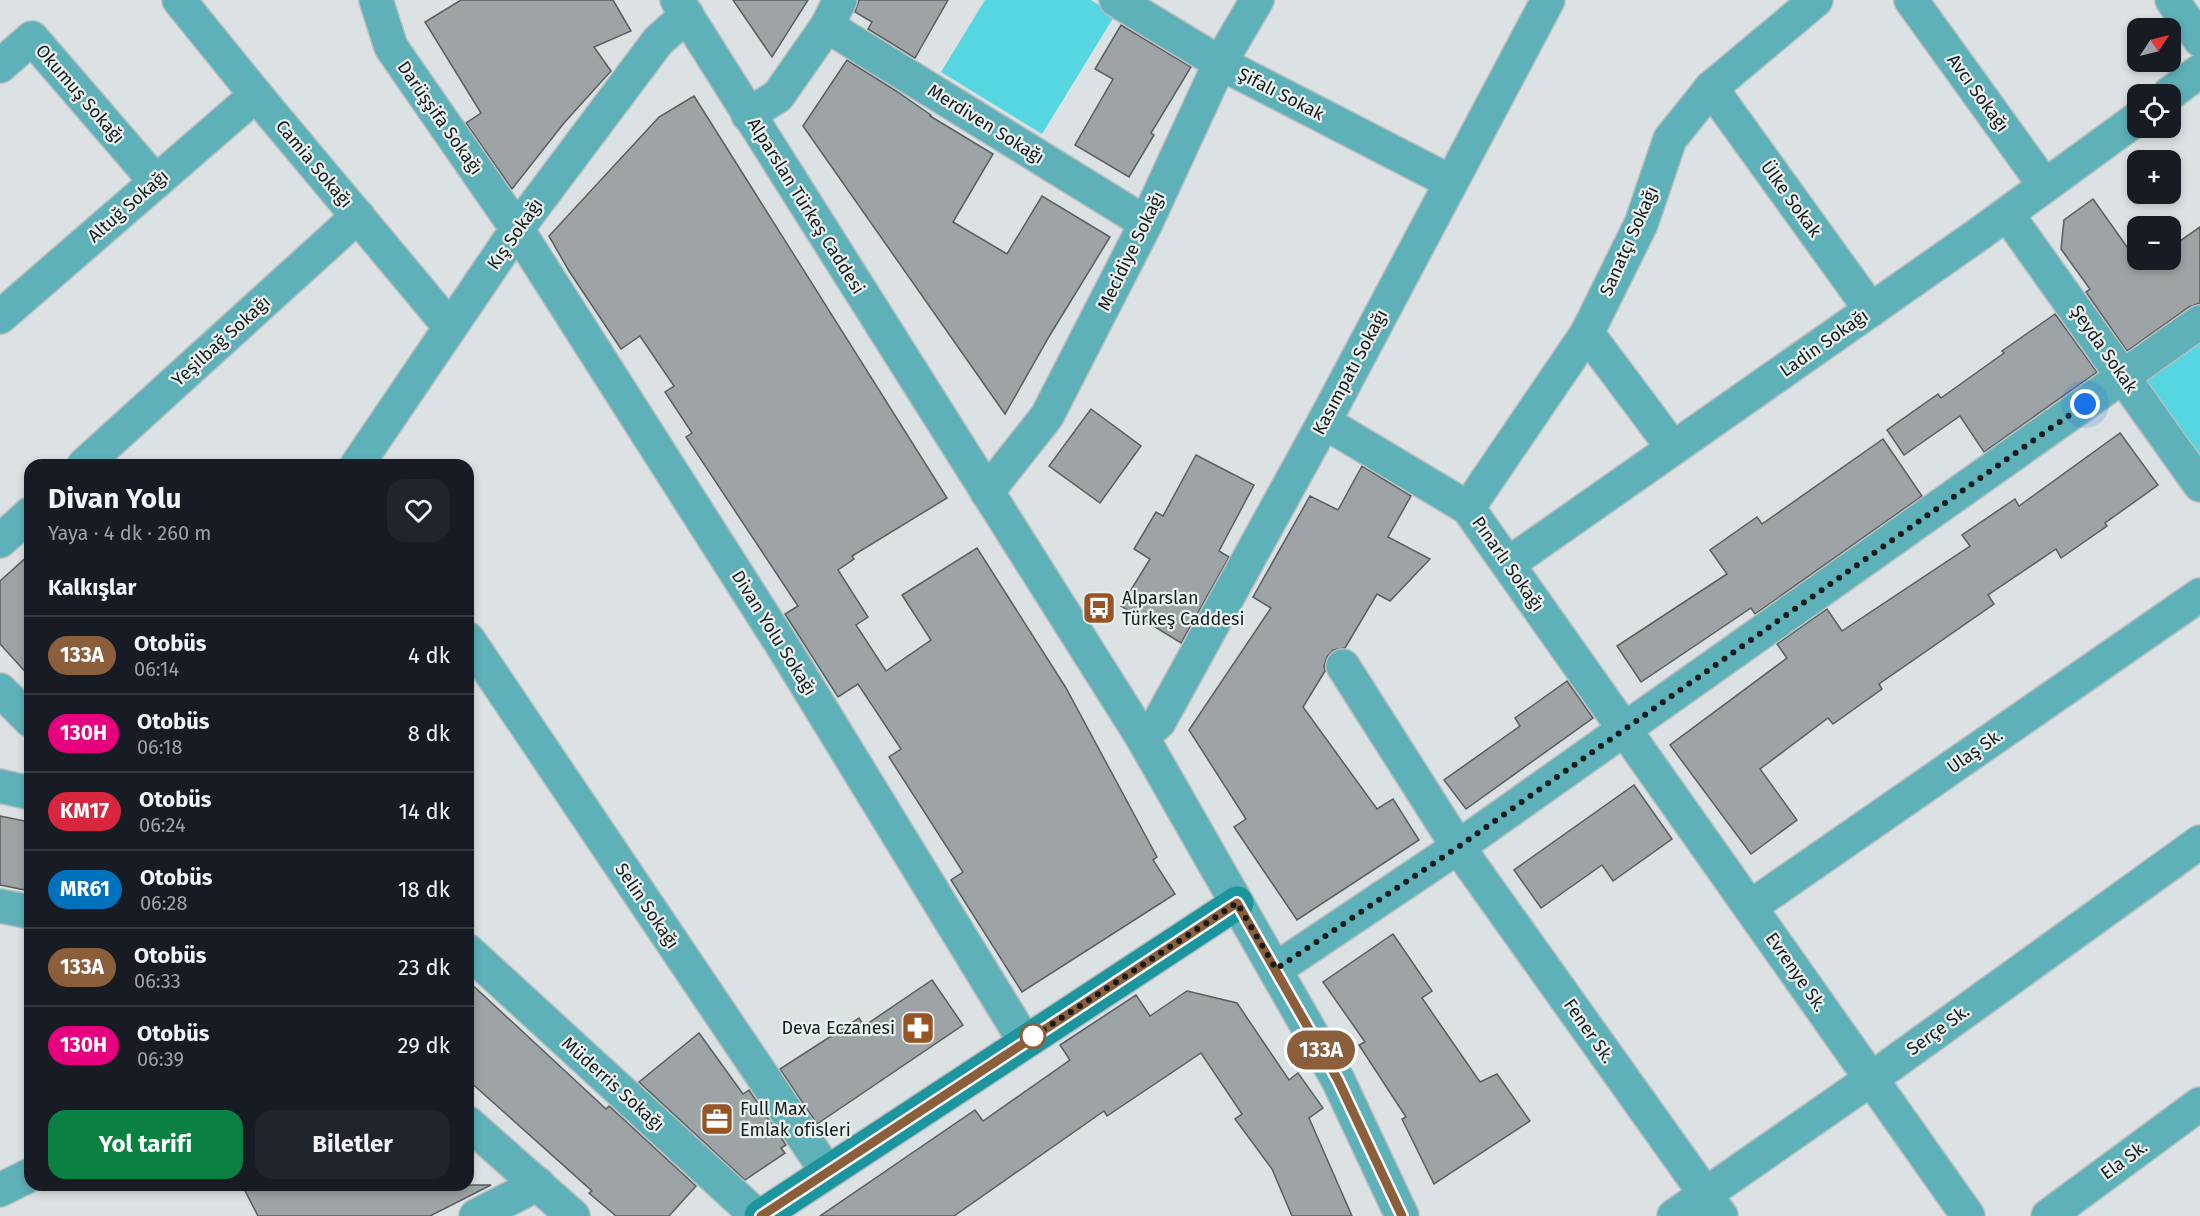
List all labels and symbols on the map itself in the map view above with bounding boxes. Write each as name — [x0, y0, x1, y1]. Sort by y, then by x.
north arrow — [2127, 18, 2181, 72]
street label: Okumuş Sokağı — [31, 40, 129, 148]
street label: Avcı Sokağı — [1942, 50, 2014, 136]
street label: Darüşşifa Sokağı — [393, 57, 487, 179]
street label: Şifalı Sokak — [1234, 63, 1328, 125]
street label: Merdiven Sokağı — [924, 79, 1048, 169]
street label: Alparslan Türkeş Caddesi — [743, 114, 869, 298]
street label: Camia Sokağı — [271, 116, 357, 212]
street label: Ülke Sokak — [1756, 156, 1827, 242]
street label: Altuğ Sokağı — [83, 165, 173, 247]
street label: Sanatçı Sokağı — [1595, 183, 1663, 299]
street label: Mecidiye Sokağı — [1093, 188, 1169, 314]
street label: Kış Sokağı — [482, 194, 548, 274]
street label: Yeşilbağ Sokağı — [167, 291, 275, 391]
street label: Şeyda Sokak — [2066, 301, 2143, 398]
street label: Ladin Sokağı — [1775, 304, 1873, 382]
street label: Kasımpatı Sokağı — [1308, 305, 1392, 439]
your location — [2070, 389, 2100, 419]
street label: Pınarlı Sokağı — [1467, 512, 1549, 616]
street label: Divan Yolu Sokağı — [727, 566, 821, 700]
place label: Alparslan Türkeş Caddesi — [1122, 587, 1245, 630]
bus stop icon: Alparslan Türkeş Caddesi — [1081, 590, 1117, 626]
street label: Ulaş Sk. — [1943, 724, 2007, 778]
street label: Selin Sokağı — [610, 859, 684, 953]
street label: Evrenye Sk. — [1761, 928, 1831, 1016]
street label: Fener Sk. — [1559, 995, 1619, 1067]
street label: Serçe Sk. — [1902, 1000, 1974, 1060]
pharmacy icon: Deva Eczanesi — [900, 1010, 936, 1046]
place label: Deva Eczanesi — [781, 1017, 895, 1039]
unlabelled marker — [1020, 1023, 1046, 1049]
line badge: 133A — [1279, 1030, 1363, 1070]
street label: Müderris Sokağı — [557, 1032, 669, 1136]
place label: Full Max Emlak ofisleri — [740, 1098, 851, 1141]
office icon: Full Max Emlak ofisleri — [699, 1101, 735, 1137]
street label: Ela Sk. — [2096, 1136, 2152, 1184]

